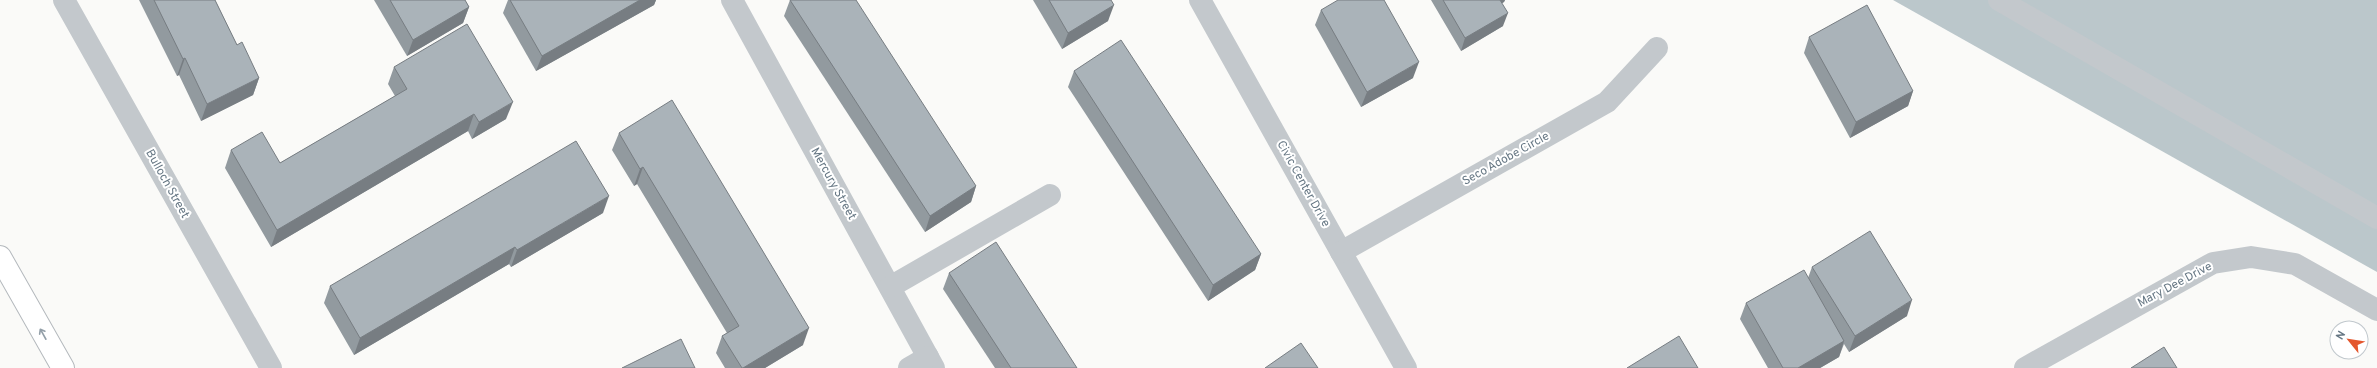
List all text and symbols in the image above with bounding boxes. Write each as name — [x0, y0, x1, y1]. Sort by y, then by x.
street label: Seco Adobe Circle — [1460, 128, 1552, 190]
street label: Civic Center Drive — [1273, 138, 1333, 230]
street label: Mercury Street — [807, 145, 859, 223]
street label: Bulloch Street — [141, 147, 193, 221]
street label: Mary Dee Drive — [2135, 259, 2215, 311]
north arrow — [2329, 320, 2369, 360]
one-way arrow — [39, 328, 47, 340]
text: N — [2333, 329, 2349, 342]

